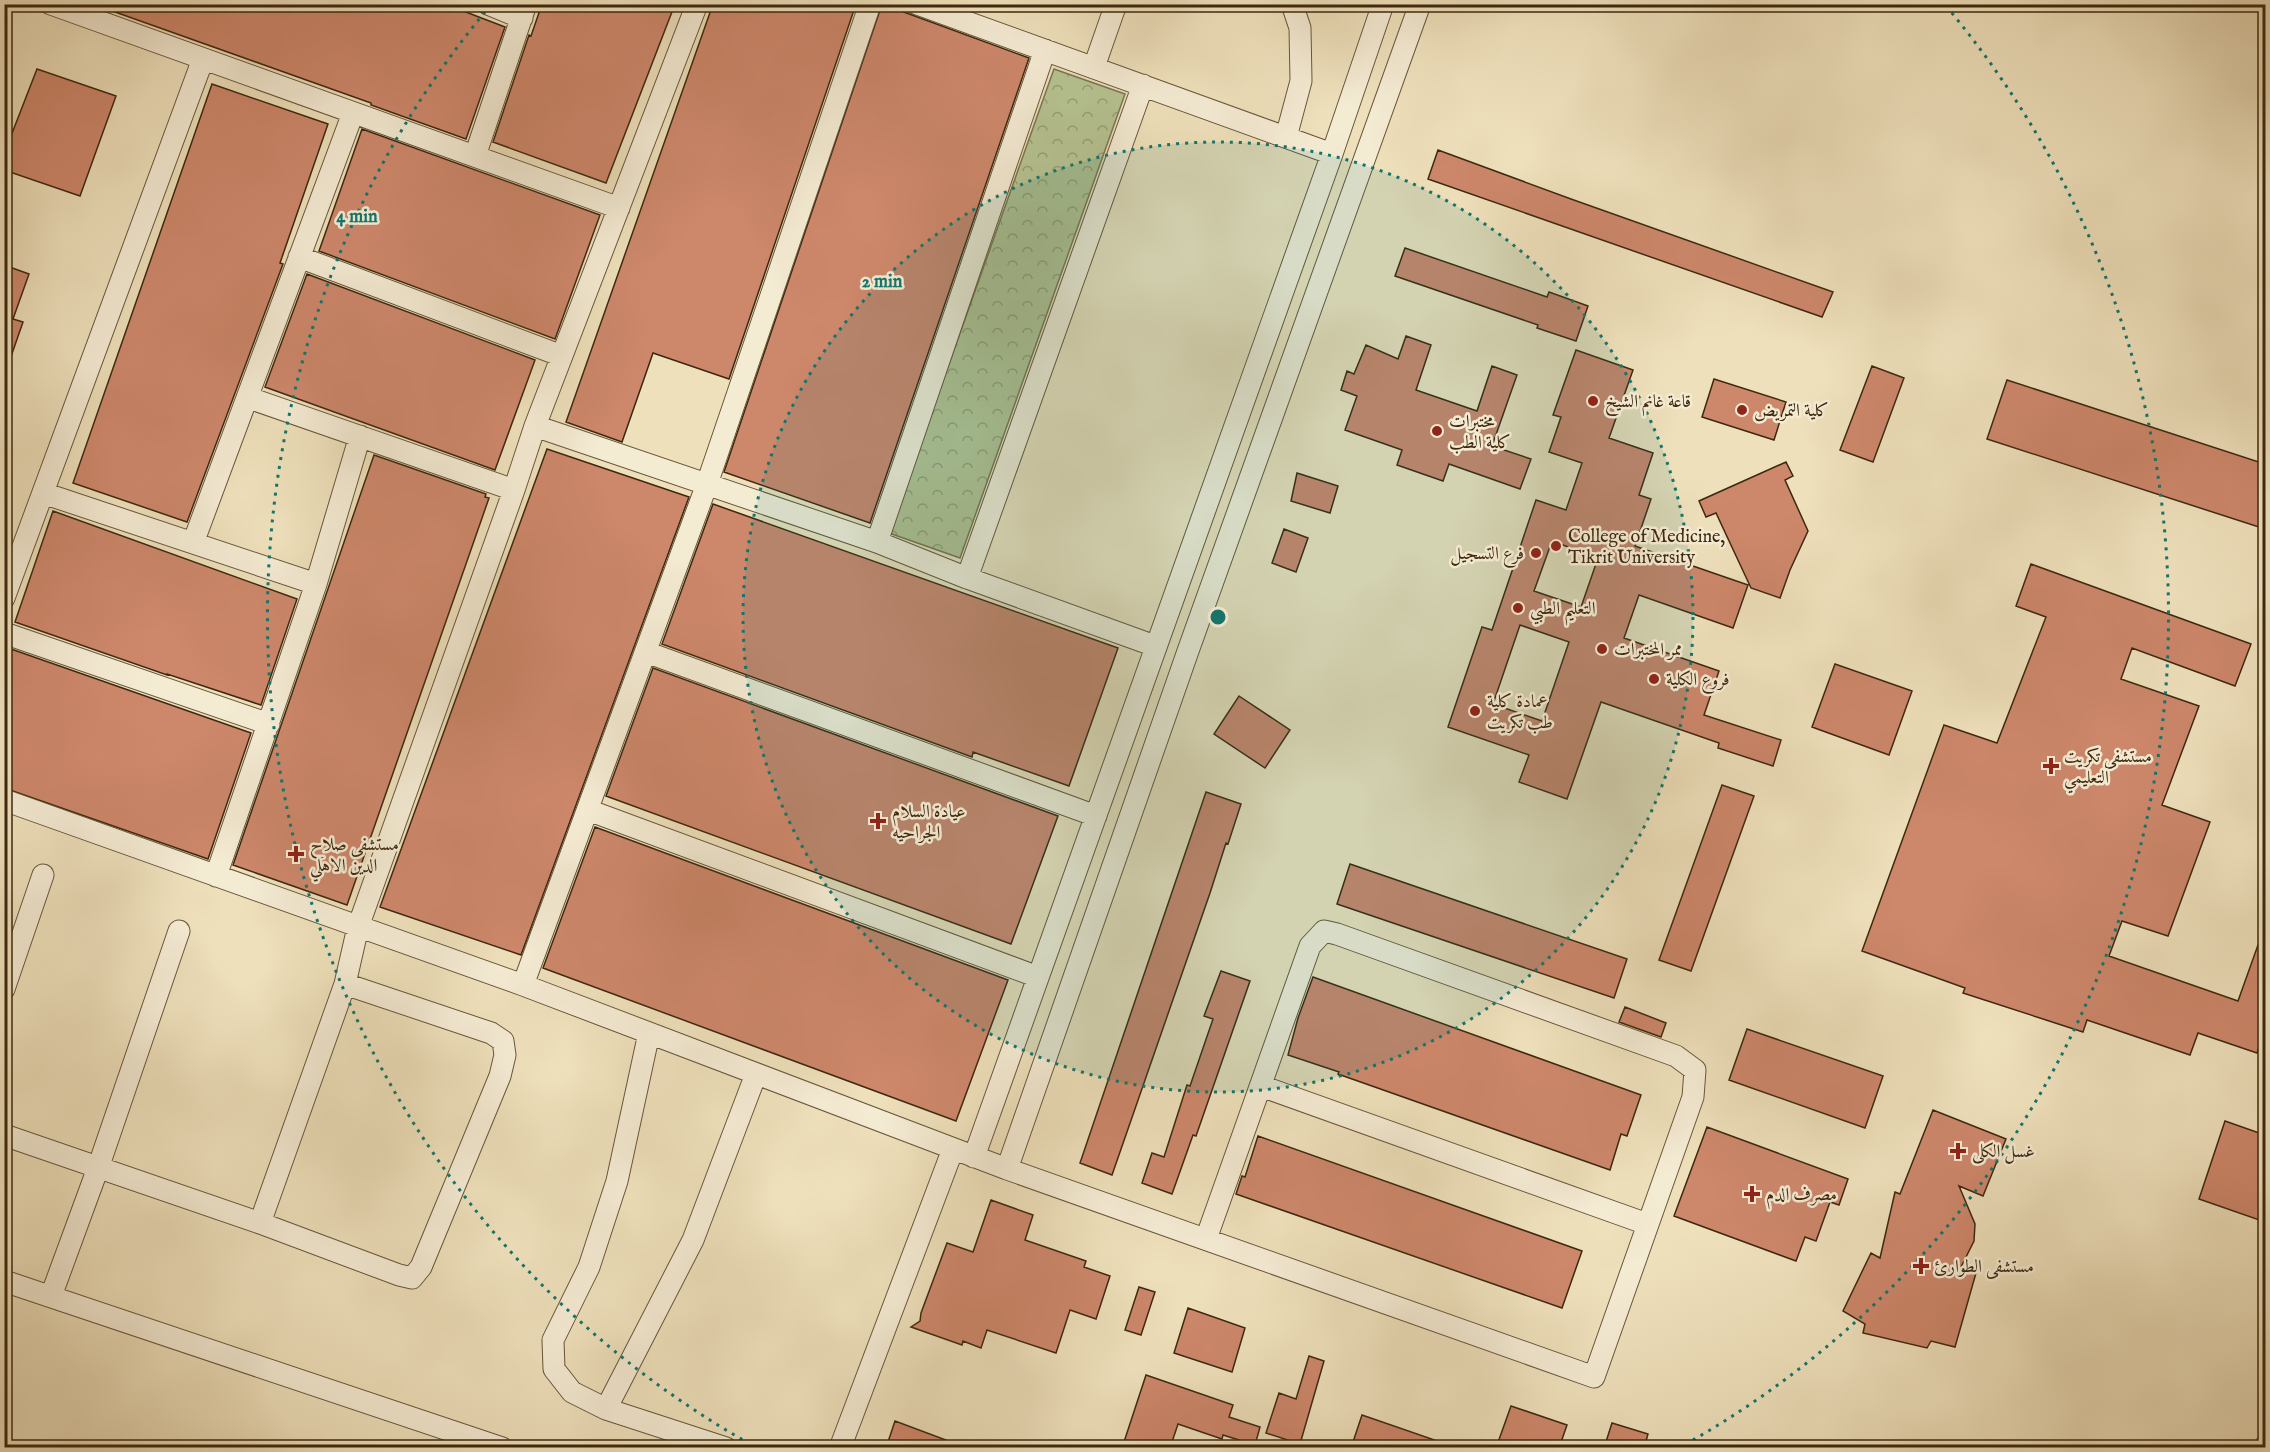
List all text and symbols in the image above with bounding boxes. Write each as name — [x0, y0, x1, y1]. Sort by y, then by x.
text: 4 min — [336, 206, 378, 229]
text: 2 min — [862, 271, 903, 294]
place label: قاعة غانم الشيخ — [1605, 391, 1691, 417]
marker: قاعة غانم الشيخ — [1586, 394, 1600, 408]
place label: كلية التمريض — [1754, 400, 1829, 423]
marker: كلية التمريض — [1735, 403, 1749, 417]
place label: مختبرات كلية الطب — [1449, 411, 1511, 455]
marker: مختبرات كلية الطب — [1430, 424, 1444, 438]
place label: College of Medicine, Tikrit University — [1568, 526, 1725, 570]
marker: College of Medicine, Tikrit University — [1549, 539, 1563, 553]
place label: فرع التسجيل — [1450, 543, 1524, 568]
marker: فرع التسجيل — [1529, 546, 1543, 560]
place label: التعليم الطبي — [1530, 598, 1596, 626]
marker: التعليم الطبي — [1511, 601, 1525, 615]
centre of rings — [1208, 607, 1228, 627]
place label: ممر المختبرات — [1614, 639, 1682, 662]
marker: ممر المختبرات — [1595, 642, 1609, 656]
place label: فروع الكلية — [1666, 669, 1730, 694]
marker: فروع الكلية — [1647, 672, 1661, 686]
place label: عمادة كلية طب تكريت — [1487, 691, 1553, 735]
marker: عمادة كلية طب تكريت — [1468, 704, 1482, 718]
place label: مستشفى تكريت التعليمي — [2064, 746, 2152, 794]
marker: مستشفى تكريت التعليمي — [2042, 757, 2060, 775]
place label: عيادة السلام الجراحيه — [892, 801, 966, 845]
marker: عيادة السلام الجراحيه — [869, 812, 887, 830]
place label: مستشفى صلاح الدين الاهلي — [310, 834, 399, 882]
marker: مستشفى صلاح الدين الاهلي — [287, 845, 305, 863]
place label: غسل الكلى — [1972, 1141, 2035, 1164]
marker: غسل الكلى — [1949, 1142, 1967, 1160]
place label: مصرف الدم — [1766, 1184, 1837, 1210]
marker: مصرف الدم — [1743, 1185, 1761, 1203]
place label: مستشفى الطوارئ — [1934, 1256, 2034, 1279]
marker: مستشفى الطوارئ — [1912, 1257, 1930, 1275]

